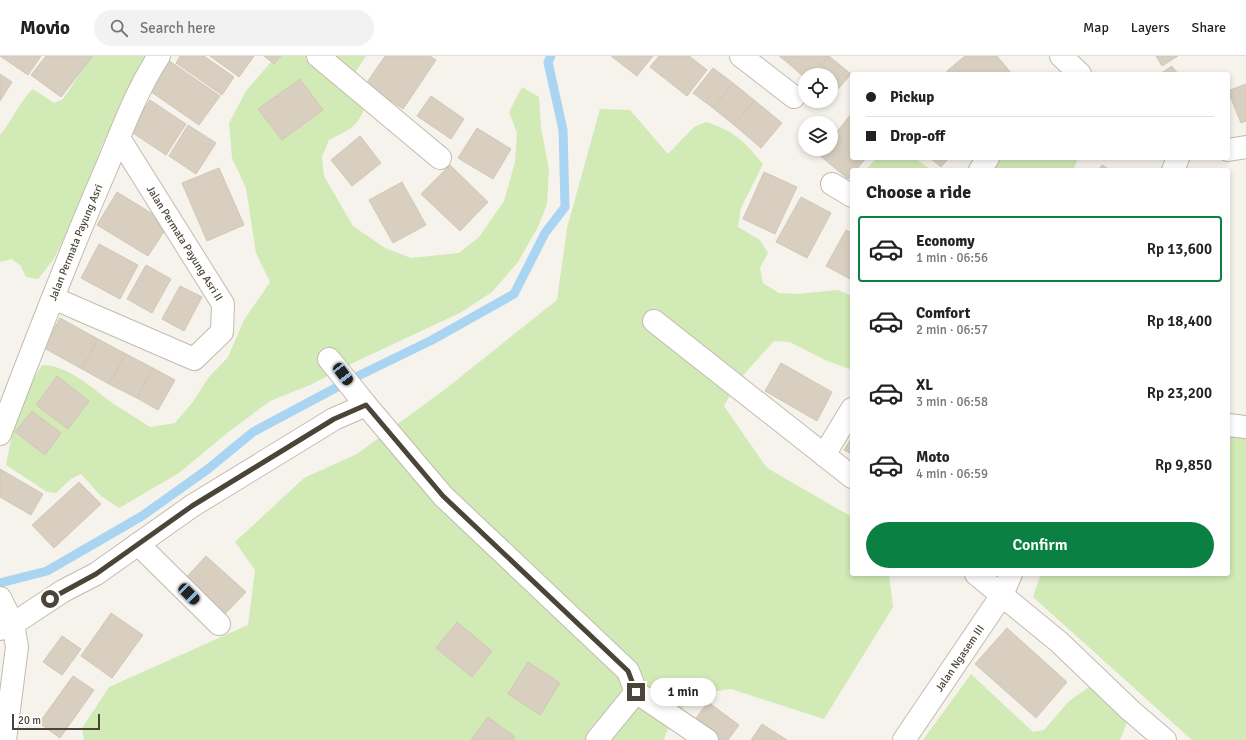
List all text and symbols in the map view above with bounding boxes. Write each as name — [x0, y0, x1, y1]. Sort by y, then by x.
search box — [94, 10, 374, 46]
text: Movio — [20, 16, 70, 40]
icon: search — [108, 17, 130, 39]
text: Search here — [140, 19, 216, 37]
text: Map — [1083, 19, 1109, 36]
text: Layers — [1131, 19, 1170, 36]
text: Share — [1192, 19, 1226, 36]
map controls — [798, 68, 838, 156]
button: locate — [798, 68, 838, 108]
text: Pickup — [890, 88, 934, 106]
button: layers — [798, 116, 838, 156]
text: Drop-off — [890, 127, 945, 145]
text: Choose a ride — [866, 181, 971, 203]
street label: Jalan Permata Payung Asri — [46, 182, 106, 303]
street label: Jalan Permata Payung Asri II — [144, 183, 225, 303]
icon: car — [868, 231, 904, 267]
text: Economy — [916, 232, 975, 250]
text: Rp 13,600 — [1147, 240, 1212, 258]
text: 1 min · 06:56 — [916, 250, 988, 266]
icon: car — [868, 303, 904, 339]
text: Comfort — [916, 304, 970, 322]
text: Rp 18,400 — [1147, 312, 1212, 330]
text: 2 min · 06:57 — [916, 322, 988, 338]
car — [331, 361, 355, 387]
icon: car — [868, 375, 904, 411]
text: XL — [916, 376, 933, 394]
text: Rp 23,200 — [1147, 384, 1212, 402]
text: 3 min · 06:58 — [916, 394, 988, 410]
icon: car — [868, 447, 904, 483]
text: Moto — [916, 448, 950, 466]
text: Rp 9,850 — [1155, 456, 1212, 474]
text: 4 min · 06:59 — [916, 466, 988, 482]
button: Confirm — [866, 522, 1214, 568]
car — [176, 581, 202, 607]
route start — [41, 590, 59, 608]
street label: Jalan Ngasem III — [933, 622, 987, 694]
callout: 1 min — [650, 678, 716, 706]
route end — [627, 683, 645, 701]
text: 1 min — [667, 684, 699, 700]
scale bar — [12, 712, 100, 731]
text: 20 m — [18, 714, 41, 727]

